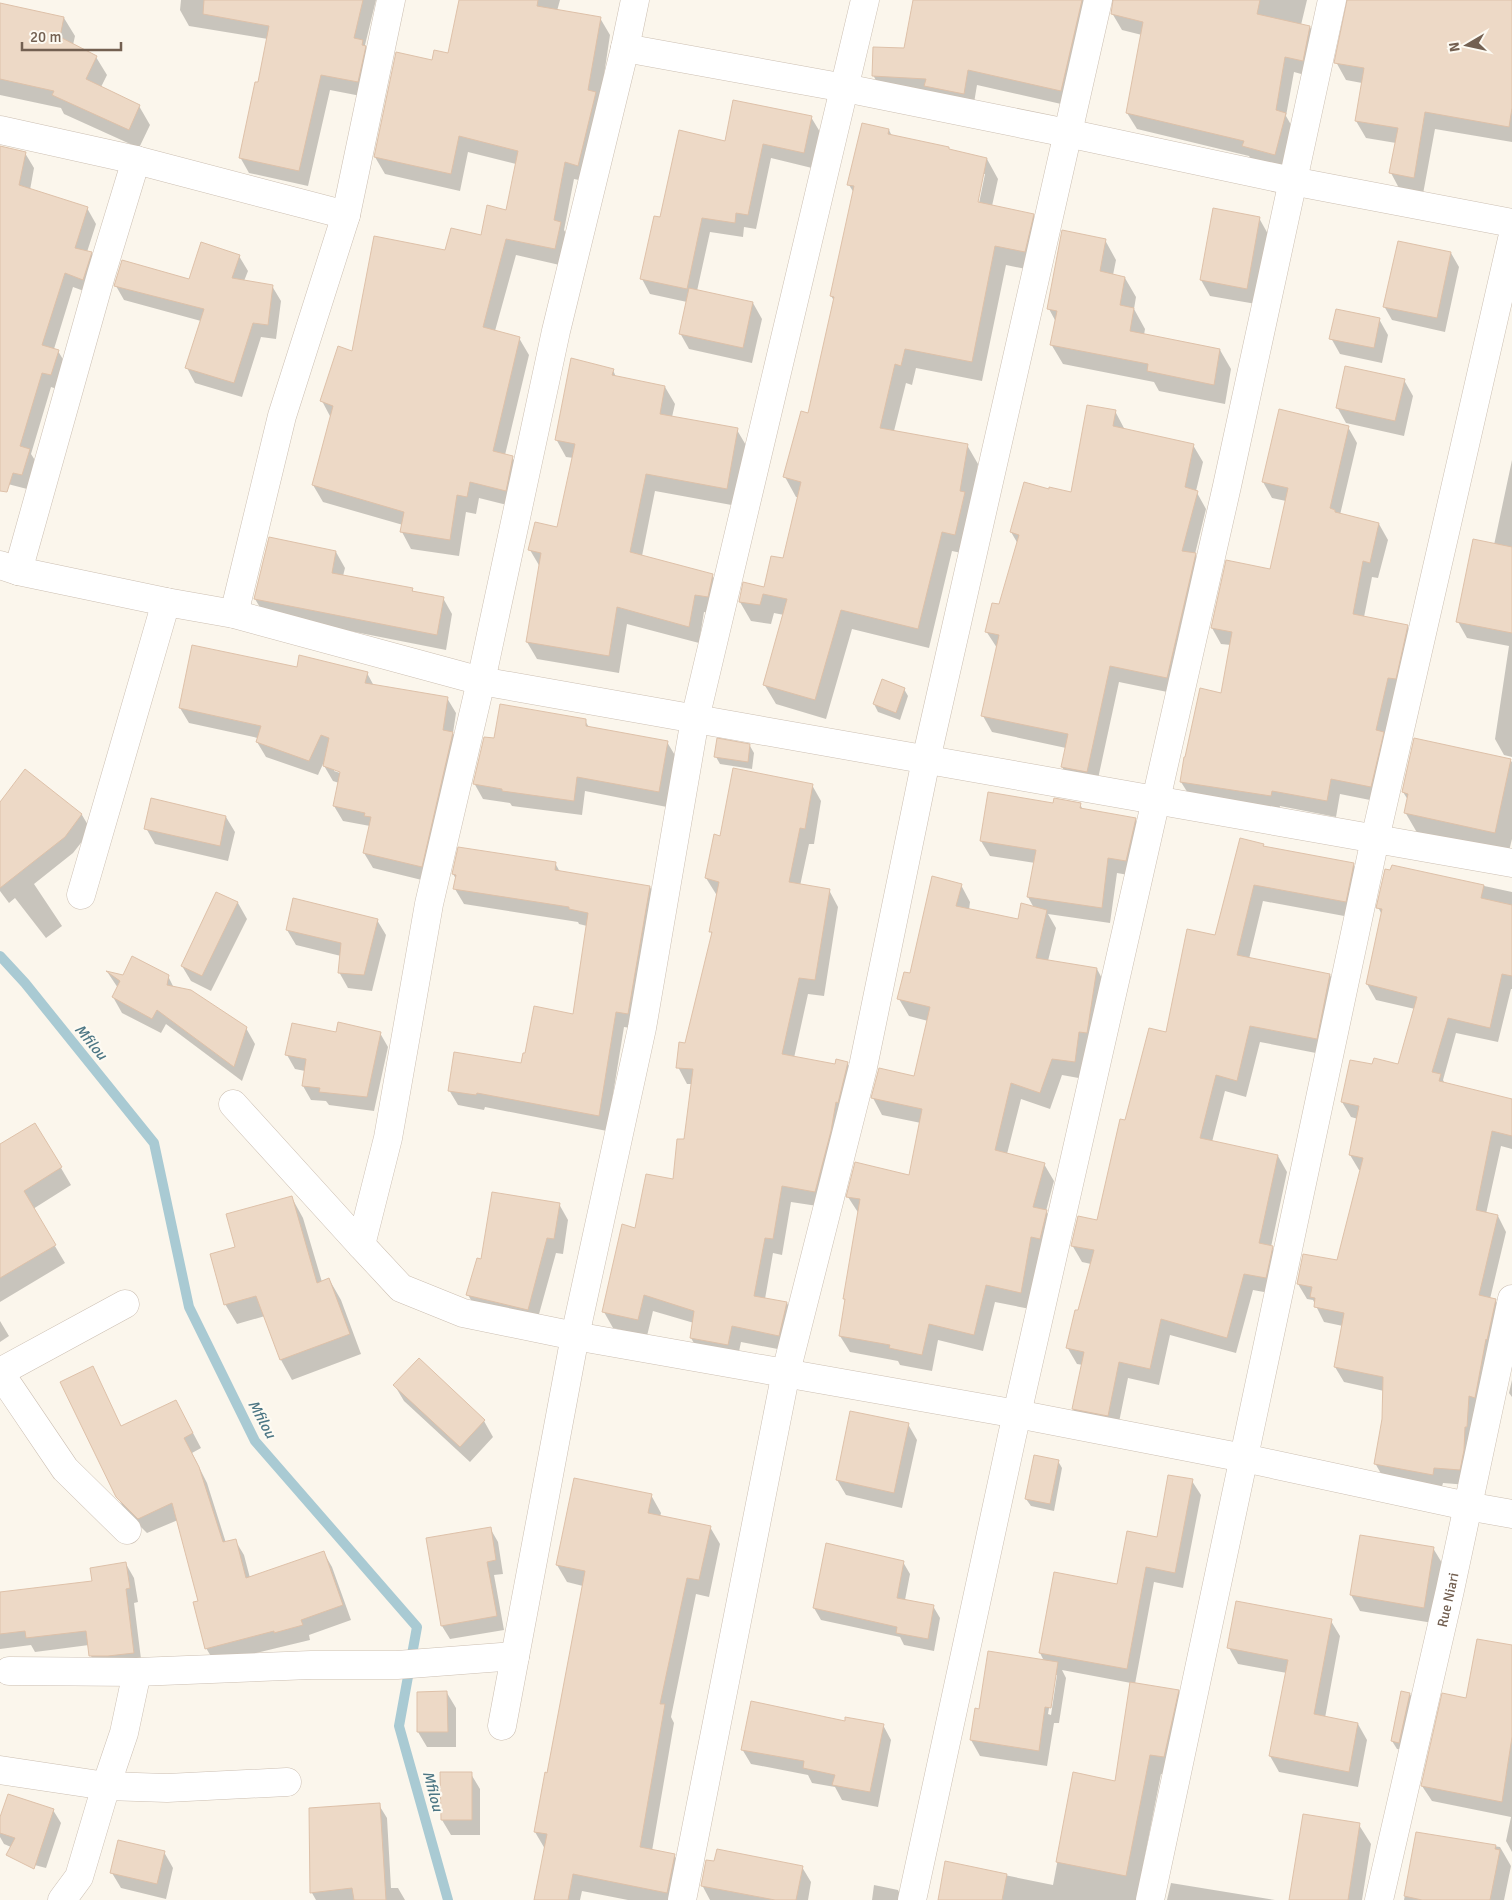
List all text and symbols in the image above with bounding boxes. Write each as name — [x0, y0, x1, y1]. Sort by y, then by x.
scale bar — [22, 20, 121, 52]
north arrow — [1442, 20, 1492, 70]
text: 20 m — [30, 28, 61, 46]
text: N — [1445, 41, 1464, 53]
water label: Mfilou — [71, 1021, 112, 1064]
water label: Mfilou — [244, 1397, 280, 1442]
street label: Rue Niari — [1434, 1571, 1462, 1629]
water label: Mfilou — [419, 1769, 447, 1814]

